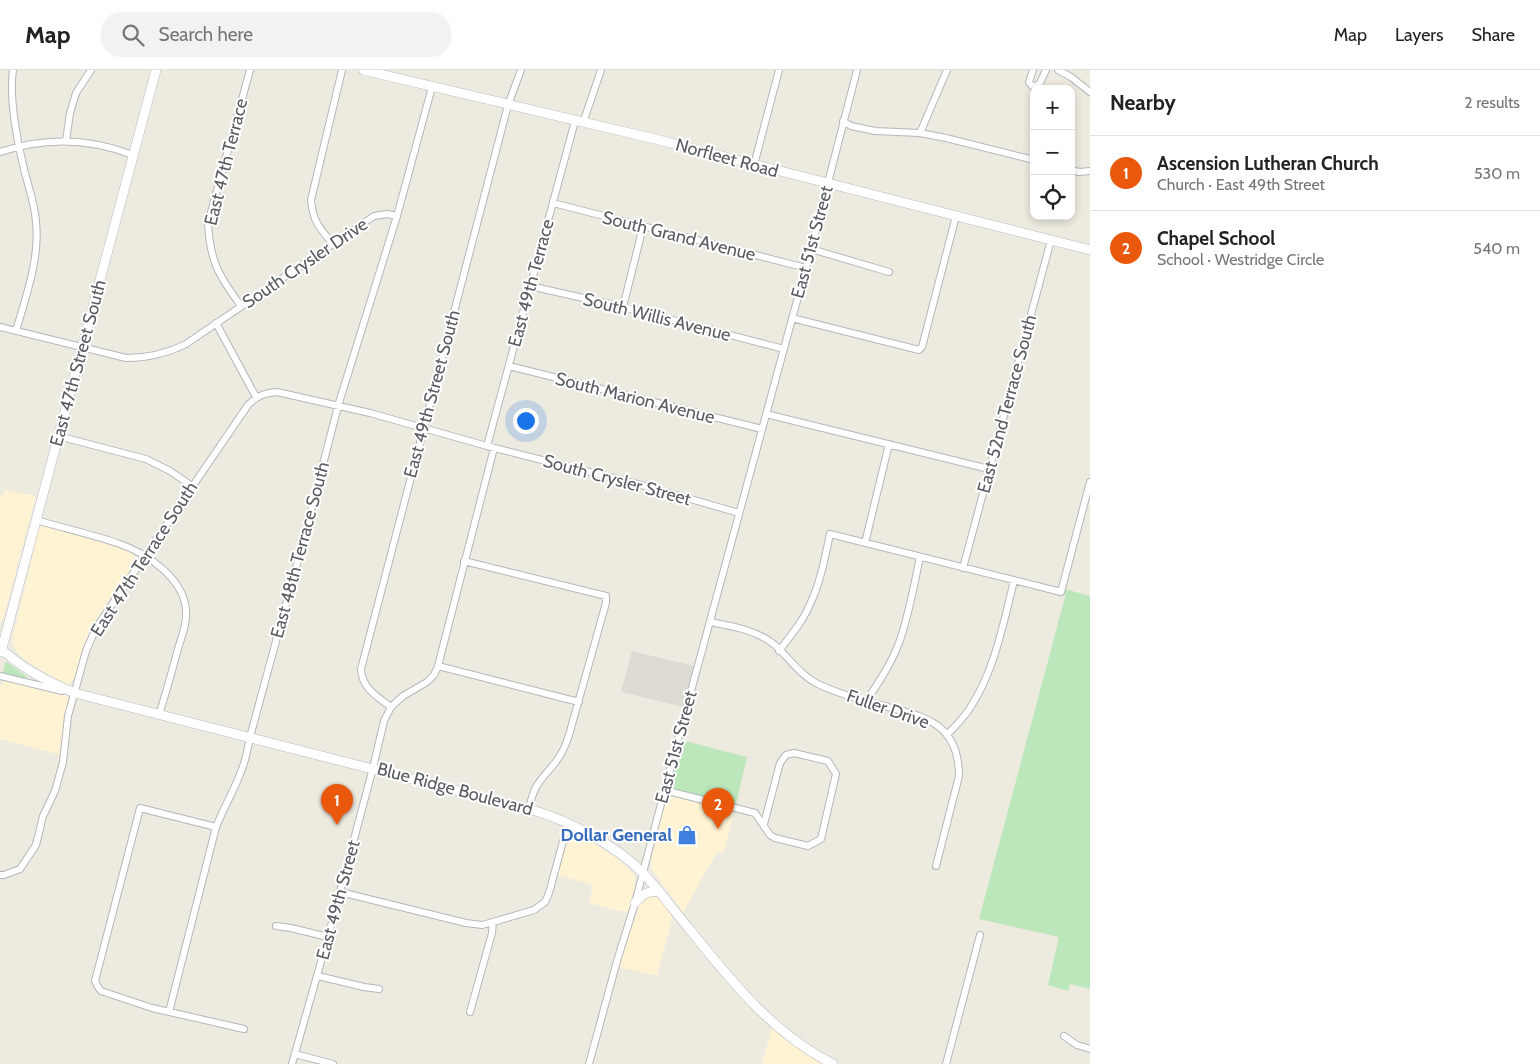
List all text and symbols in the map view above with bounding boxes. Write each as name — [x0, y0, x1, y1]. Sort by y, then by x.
search box — [101, 12, 451, 57]
text: Map — [25, 20, 71, 49]
icon: search — [119, 21, 147, 49]
text: Search here — [159, 23, 253, 46]
text: Map — [1334, 24, 1367, 46]
text: Layers — [1395, 24, 1444, 46]
text: Share — [1472, 24, 1515, 46]
map controls — [1030, 85, 1075, 220]
button: + — [1030, 85, 1075, 130]
text: Nearby — [1110, 90, 1176, 115]
text: 2 results — [1464, 93, 1520, 112]
street label: East 47th Terrace — [200, 96, 252, 228]
button: − — [1030, 130, 1075, 175]
street label: Norfleet Road — [673, 134, 781, 182]
text: Ascension Lutheran Church — [1157, 152, 1379, 175]
text: 1 — [1123, 164, 1129, 183]
text: 530 m — [1474, 164, 1520, 183]
button: locate — [1030, 175, 1075, 220]
text: Church · East 49th Street — [1157, 175, 1325, 194]
street label: East 51st Street — [786, 183, 838, 301]
street label: South Grand Avenue — [600, 206, 758, 266]
street label: South Crysler Drive — [238, 213, 372, 313]
street label: East 49th Terrace — [503, 217, 559, 349]
text: Chapel School — [1157, 227, 1275, 250]
text: 2 — [1122, 239, 1130, 258]
text: 540 m — [1473, 239, 1520, 258]
text: School · Westridge Circle — [1157, 250, 1324, 269]
street label: East 47th Street South — [45, 277, 111, 449]
street label: South Willis Avenue — [581, 288, 733, 346]
street label: East 49th Street South — [399, 308, 465, 480]
street label: East 52nd Terrace South — [973, 312, 1041, 496]
street label: South Marion Avenue — [553, 368, 717, 428]
your location — [513, 408, 539, 434]
street label: South Crysler Street — [541, 450, 693, 510]
street label: East 48th Terrace South — [266, 459, 334, 641]
street label: East 47th Terrace South — [86, 478, 202, 640]
street label: Fuller Drive — [844, 685, 932, 733]
street label: East 51st Street — [650, 688, 702, 806]
street label: Blue Ridge Boulevard — [375, 758, 535, 820]
pin: 1 — [321, 784, 353, 825]
pin: 2 — [702, 788, 734, 829]
place label: Dollar General — [561, 824, 672, 846]
shop icon: Dollar General — [676, 824, 698, 846]
street label: East 49th Street — [311, 838, 365, 962]

